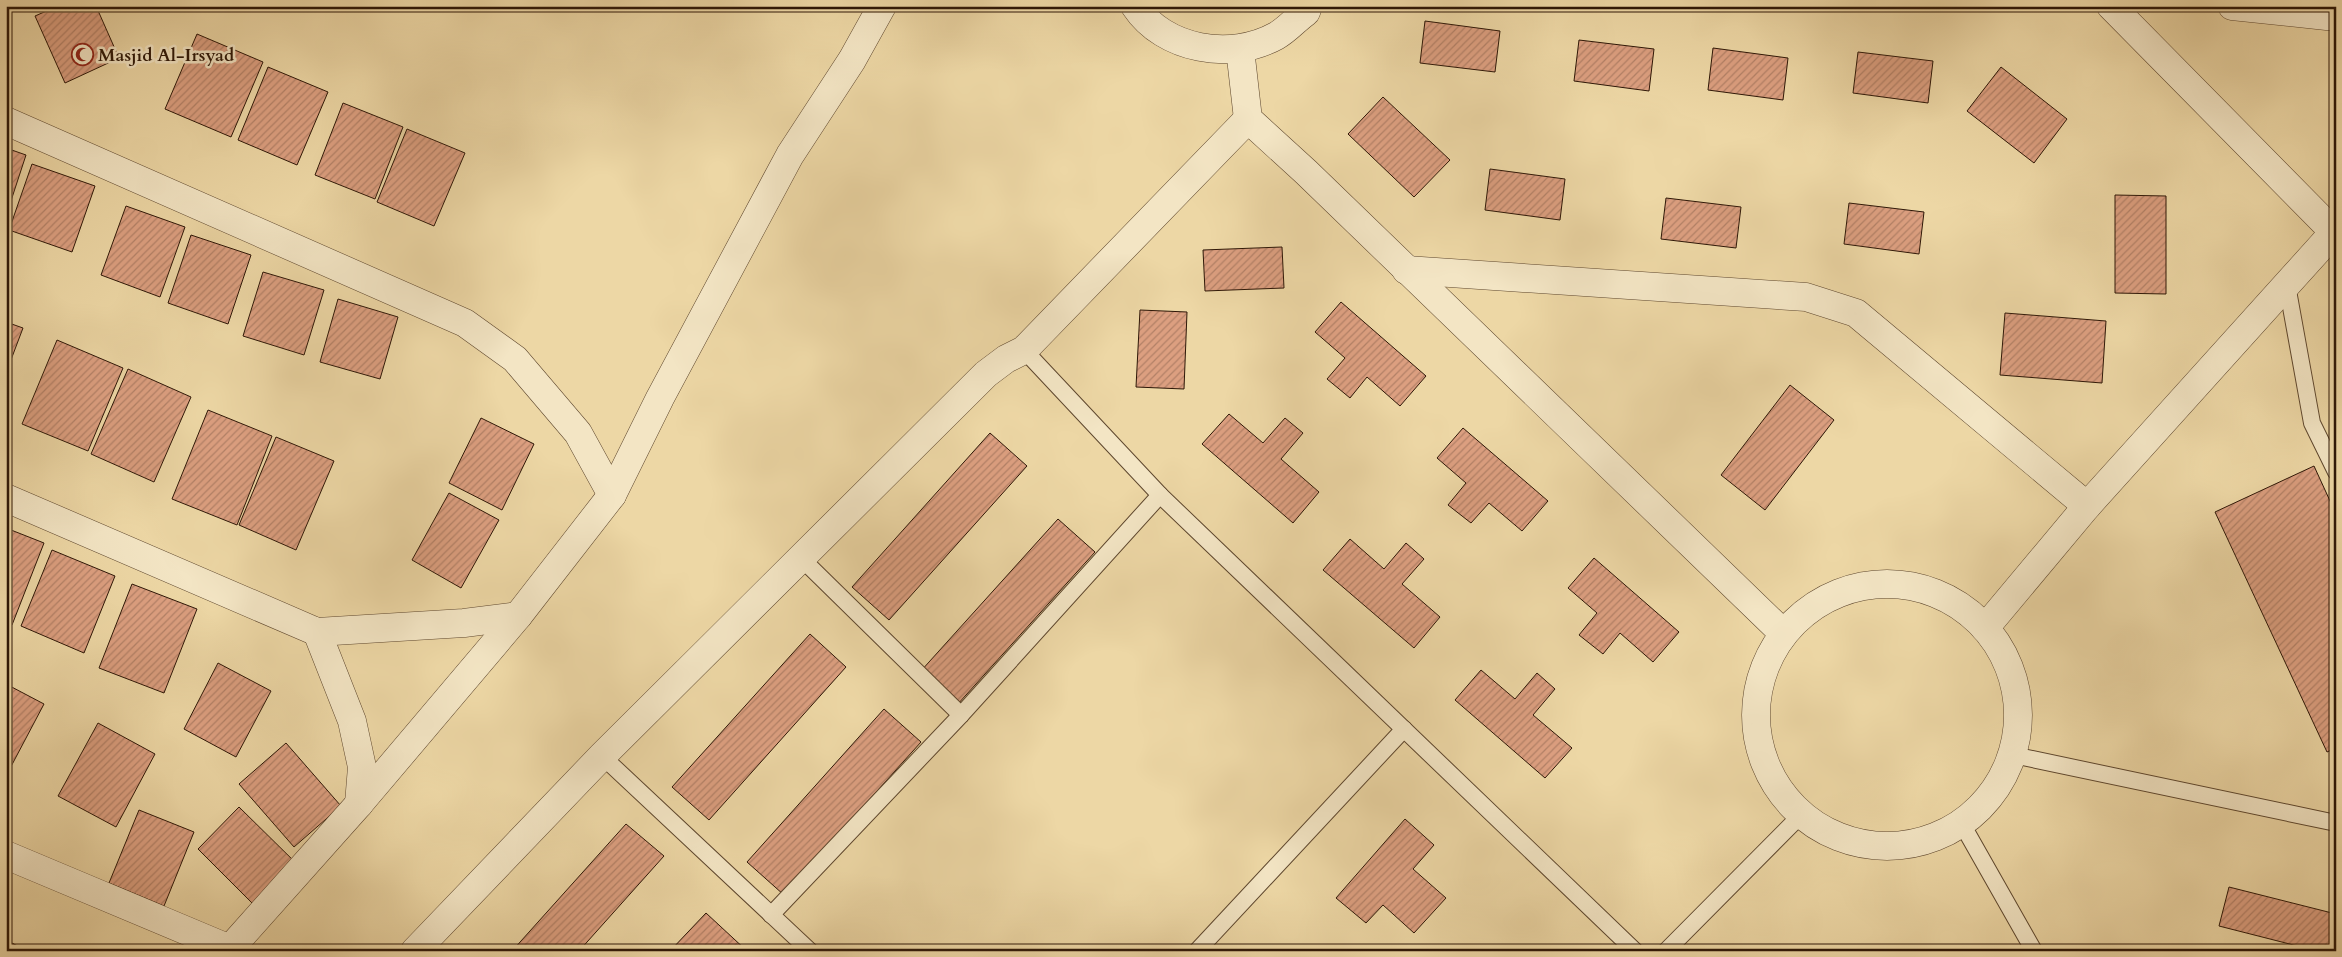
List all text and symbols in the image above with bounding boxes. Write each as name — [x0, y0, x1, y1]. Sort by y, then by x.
mosque icon: Masjid Al-Irsyad — [70, 43, 94, 67]
place label: Masjid Al-Irsyad — [98, 43, 235, 68]

